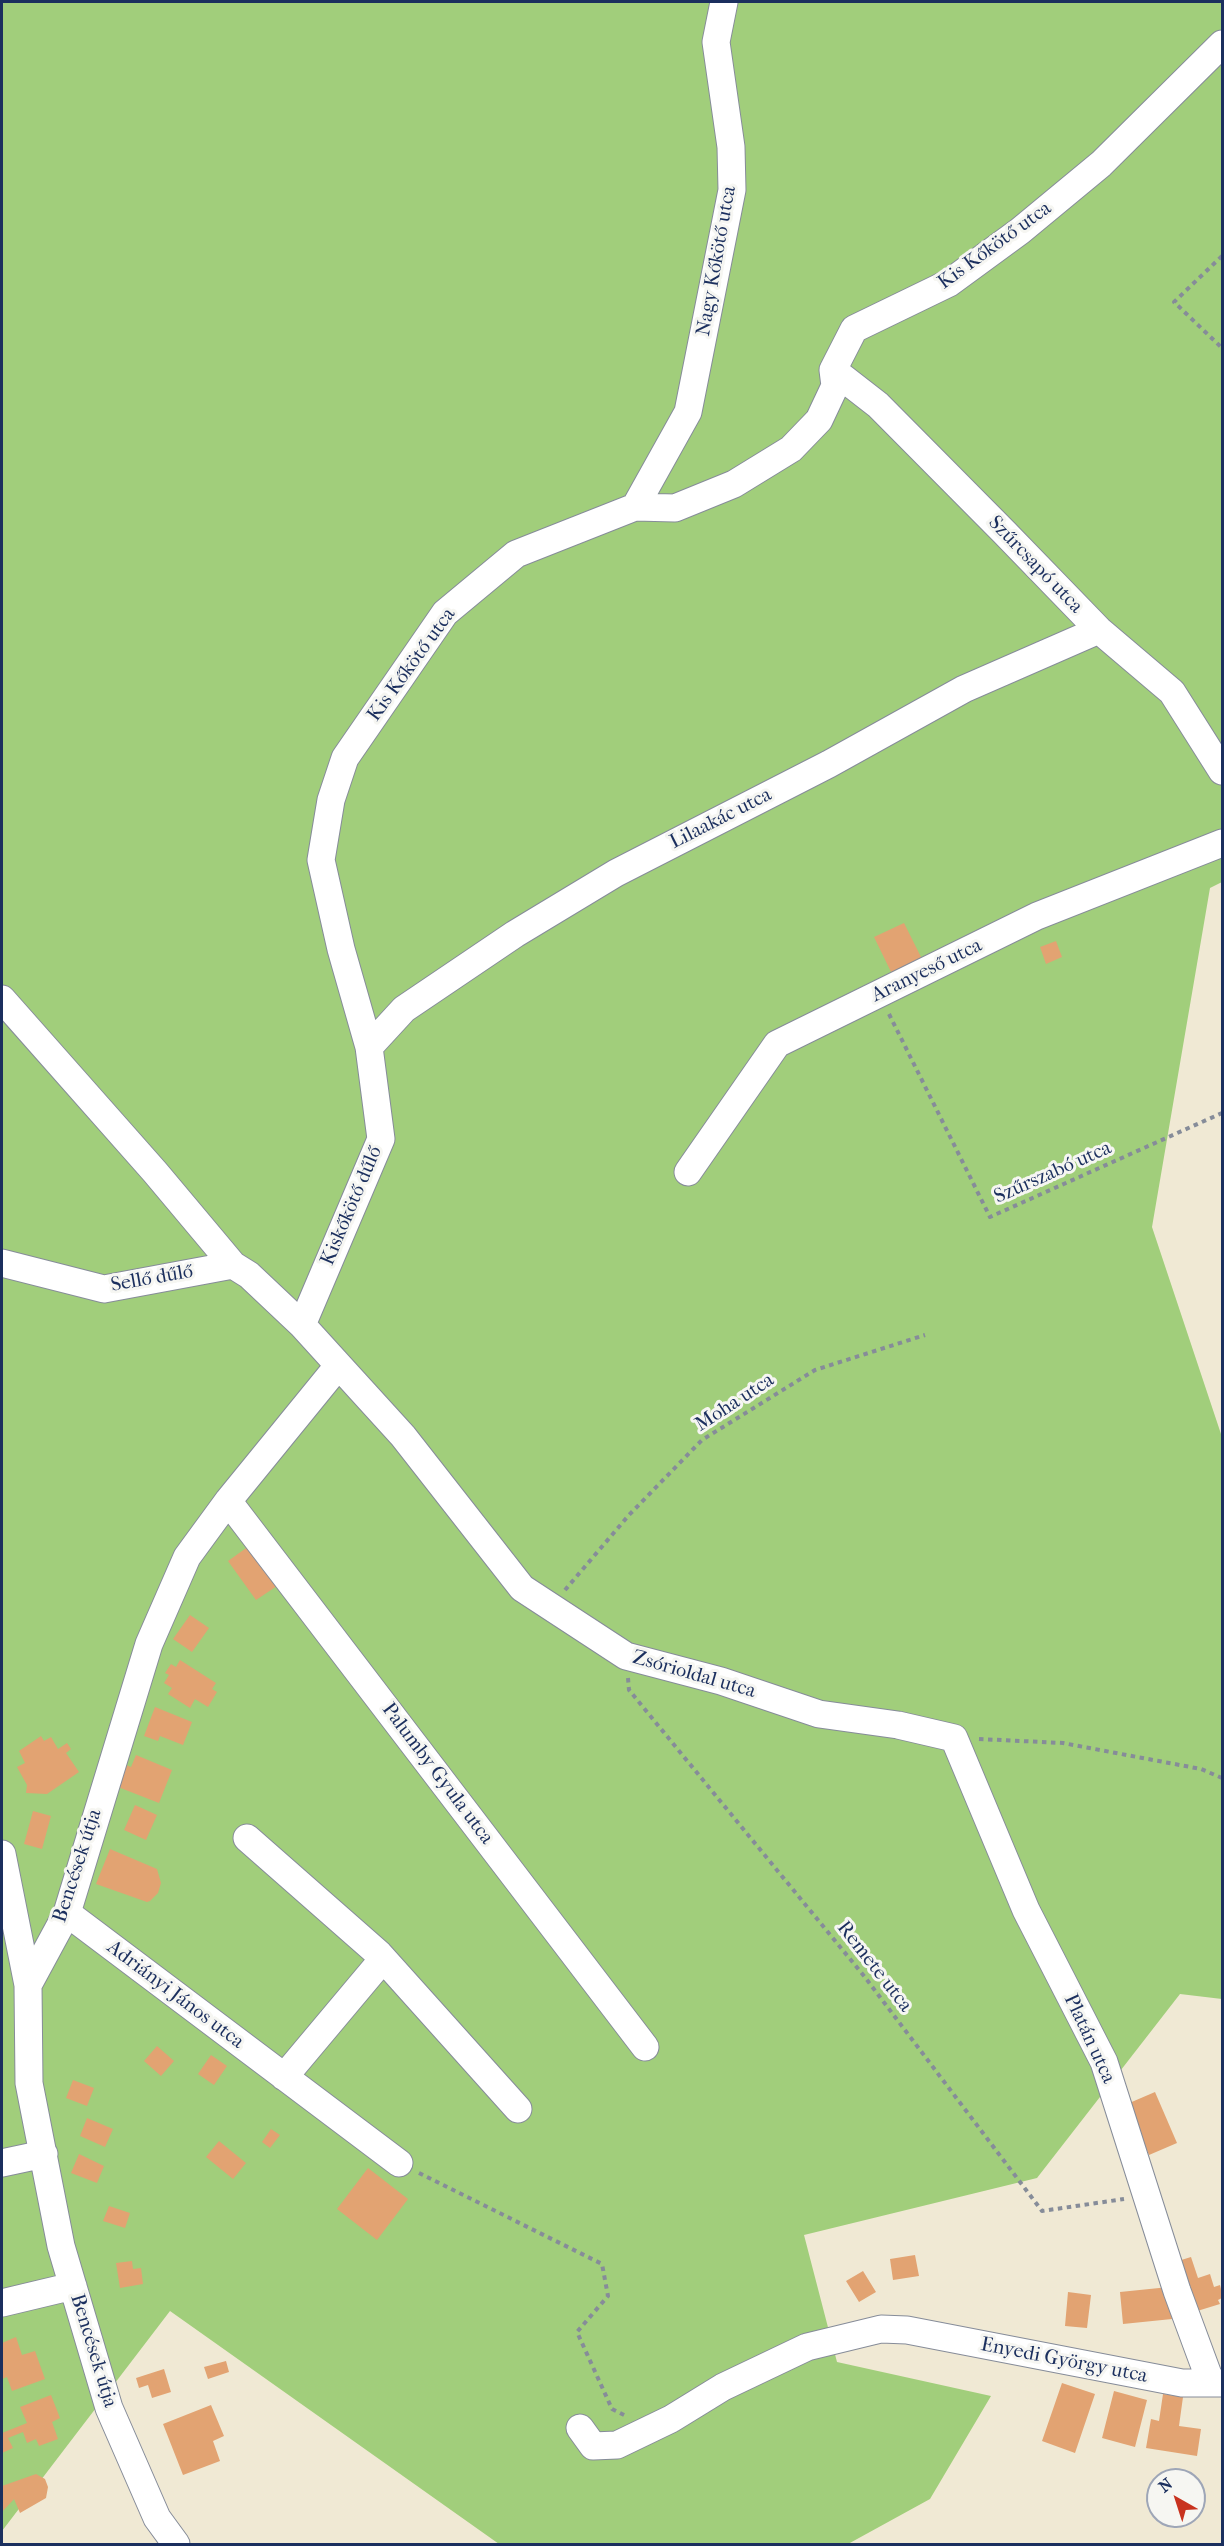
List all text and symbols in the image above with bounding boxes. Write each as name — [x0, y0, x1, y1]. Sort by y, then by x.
street label: Nagy Kőkötő utca — [692, 184, 742, 338]
street label: Kis Kőkötő utca — [934, 197, 1056, 295]
street label: Szűrcsapó utca — [983, 511, 1087, 619]
street label: Kis Kőkötő utca — [363, 604, 461, 726]
street label: Lilaakác utca — [666, 783, 776, 855]
street label: Aranyeső utca — [868, 934, 986, 1008]
street label: Szűrszabó utca — [991, 1136, 1115, 1210]
street label: Kiskőkötő dűlő — [316, 1143, 388, 1269]
street label: Sellő dűlő — [109, 1260, 195, 1298]
street label: Moha utca — [691, 1369, 779, 1437]
street label: Zsórioldal utca — [630, 1646, 758, 1704]
street label: Palumby Gyula utca — [376, 1699, 498, 1849]
street label: Bencések útja — [48, 1806, 108, 1926]
street label: Remete utca — [831, 1917, 917, 2017]
street label: Adriányi János utca — [102, 1936, 248, 2054]
street label: Platán utca — [1058, 1991, 1120, 2087]
street label: Bencések útja — [64, 2291, 122, 2411]
street label: Enyedi György utca — [979, 2333, 1149, 2389]
north arrow — [1146, 2468, 1206, 2528]
text: N — [1155, 2474, 1176, 2496]

